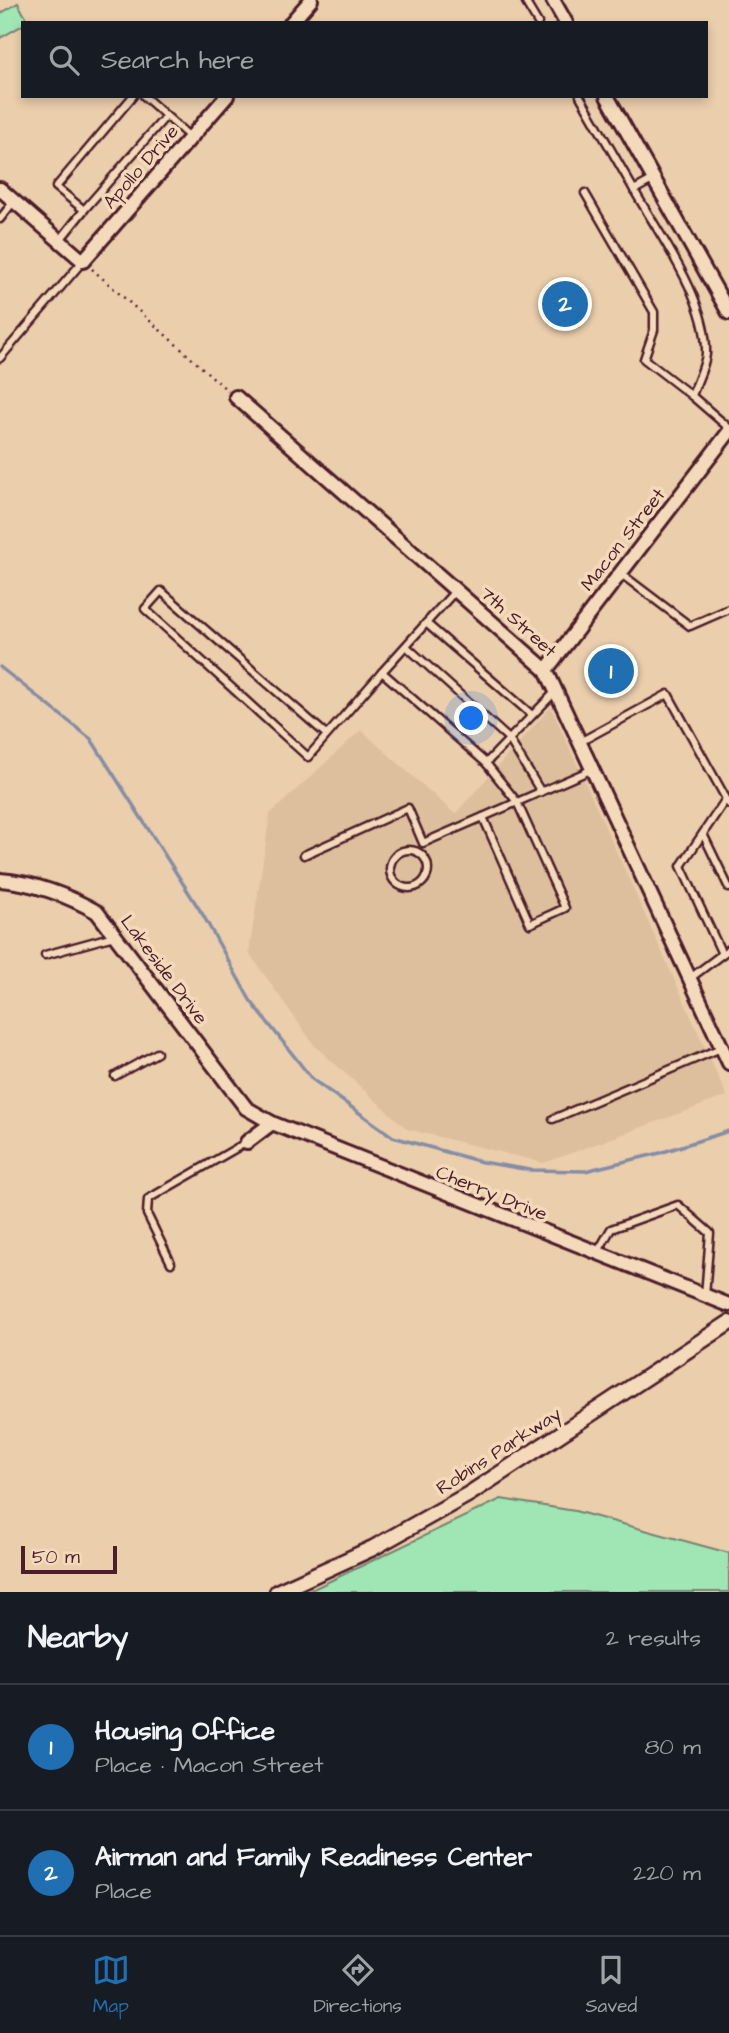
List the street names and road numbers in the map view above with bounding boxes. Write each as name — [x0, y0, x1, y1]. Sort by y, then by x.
street label: Apollo Drive — [97, 119, 185, 215]
street label: Macon Street — [574, 483, 672, 597]
street label: 7th Street — [474, 580, 563, 664]
street label: Lakeside Drive — [114, 910, 214, 1030]
street label: Cherry Drive — [431, 1159, 551, 1229]
street label: Robins Parkway — [431, 1400, 567, 1503]

